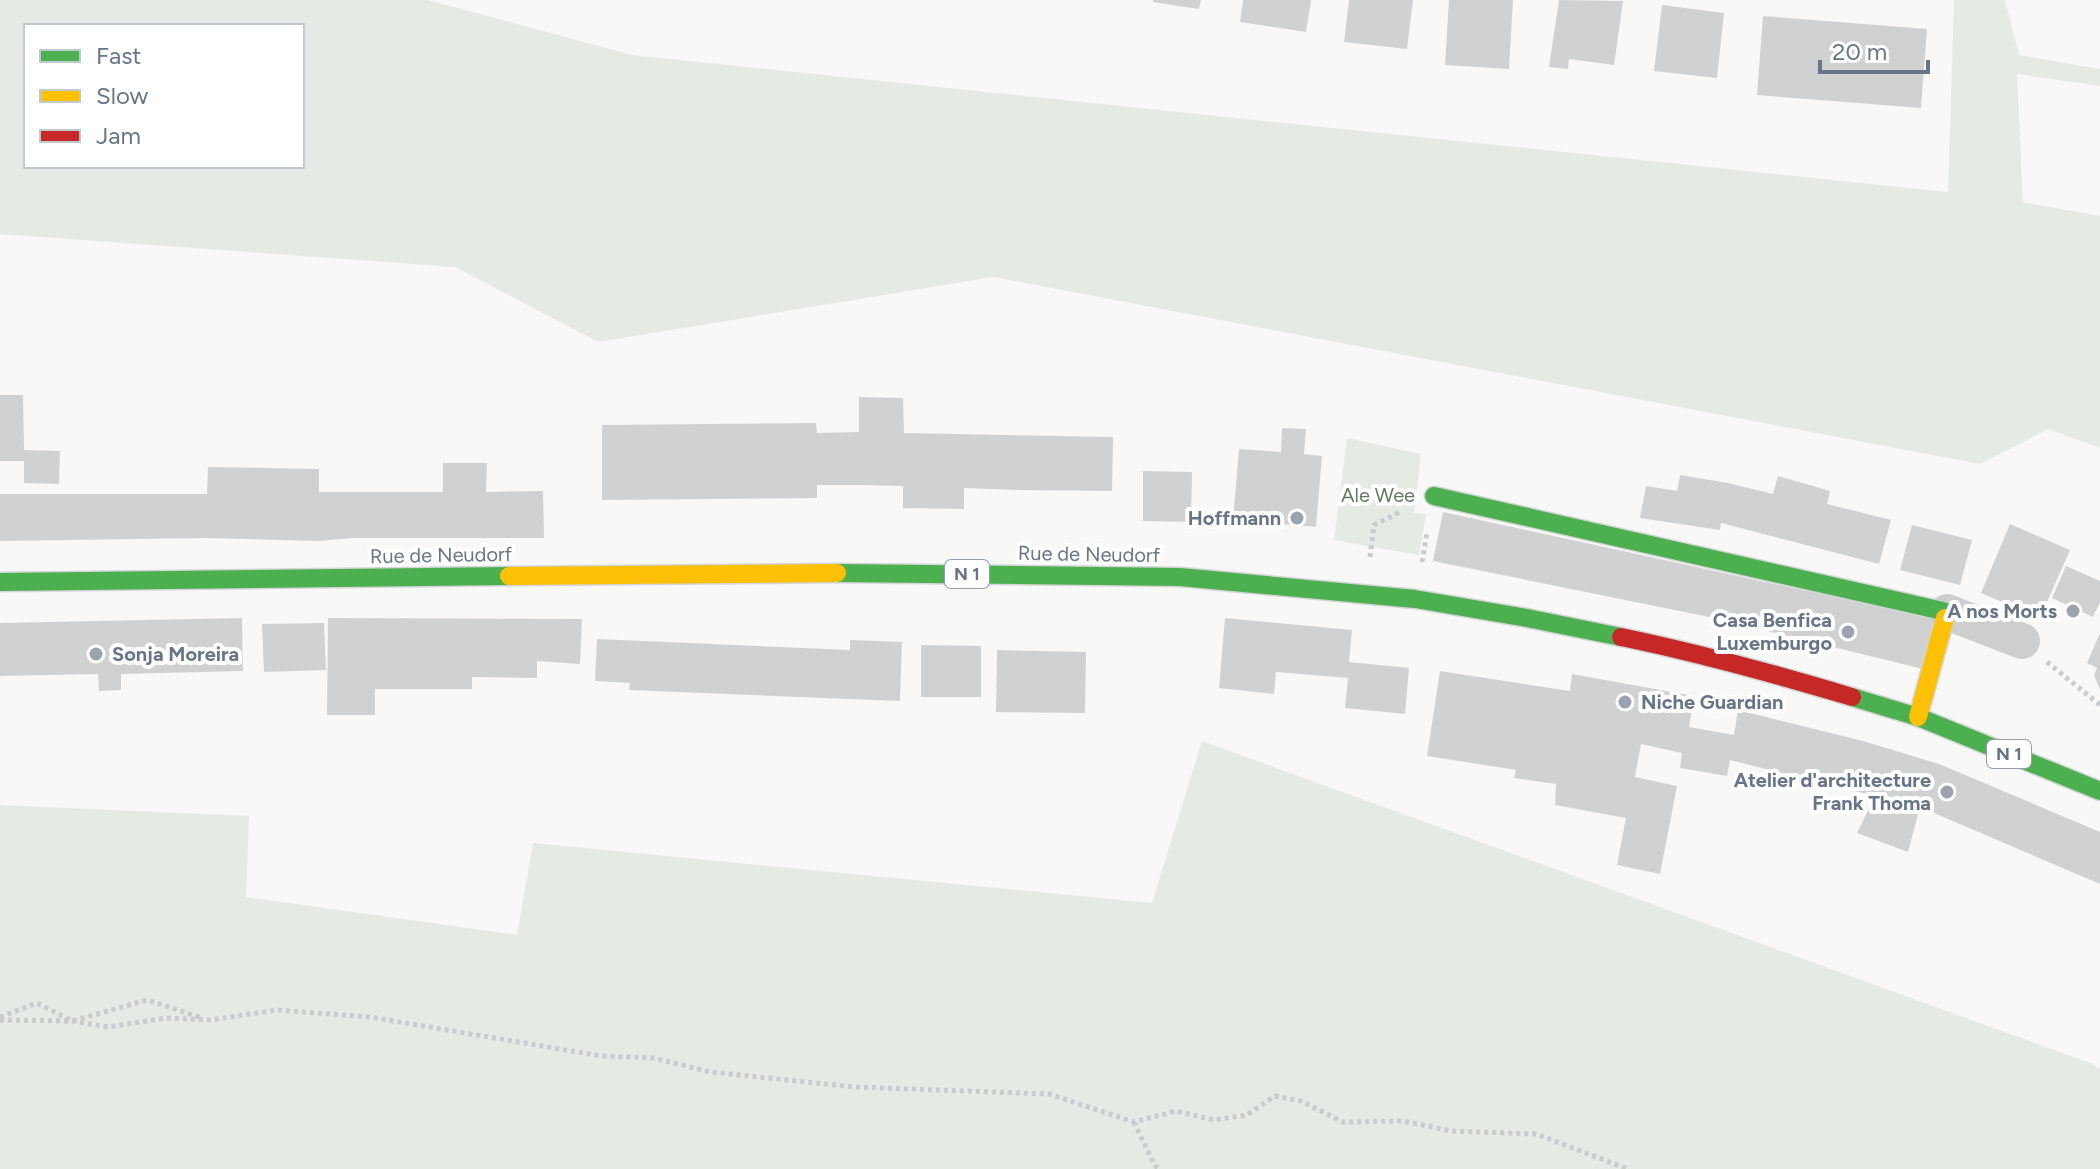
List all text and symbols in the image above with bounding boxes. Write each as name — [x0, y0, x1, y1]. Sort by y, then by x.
legend — [24, 24, 304, 168]
scale bar — [1820, 24, 1928, 74]
text: 20 m — [1832, 37, 1887, 66]
text: Fast — [96, 41, 141, 70]
text: Slow — [96, 81, 149, 110]
text: Jam — [96, 121, 141, 150]
park label: Ale Wee — [1341, 483, 1415, 507]
place label: Hoffmann — [1188, 506, 1281, 530]
marker: Hoffmann — [1288, 509, 1306, 527]
street label: Rue de Neudorf — [1018, 541, 1161, 567]
street label: Rue de Neudorf — [370, 542, 513, 568]
road number: N 1 — [945, 560, 989, 588]
place label: A nos Morts — [1947, 599, 2057, 623]
marker: A nos Morts — [2064, 602, 2082, 620]
place label: Casa Benfica Luxemburgo — [1713, 608, 1832, 655]
marker: Casa Benfica Luxemburgo — [1839, 623, 1857, 641]
place label: Sonja Moreira — [112, 642, 239, 666]
marker: Sonja Moreira — [87, 645, 105, 663]
place label: Niche Guardian — [1641, 690, 1783, 714]
marker: Niche Guardian — [1616, 693, 1634, 711]
road number: N 1 — [1987, 740, 2031, 768]
place label: Atelier d'architecture Frank Thoma — [1734, 768, 1931, 815]
marker: Atelier d'architecture Frank Thoma — [1938, 783, 1956, 801]

